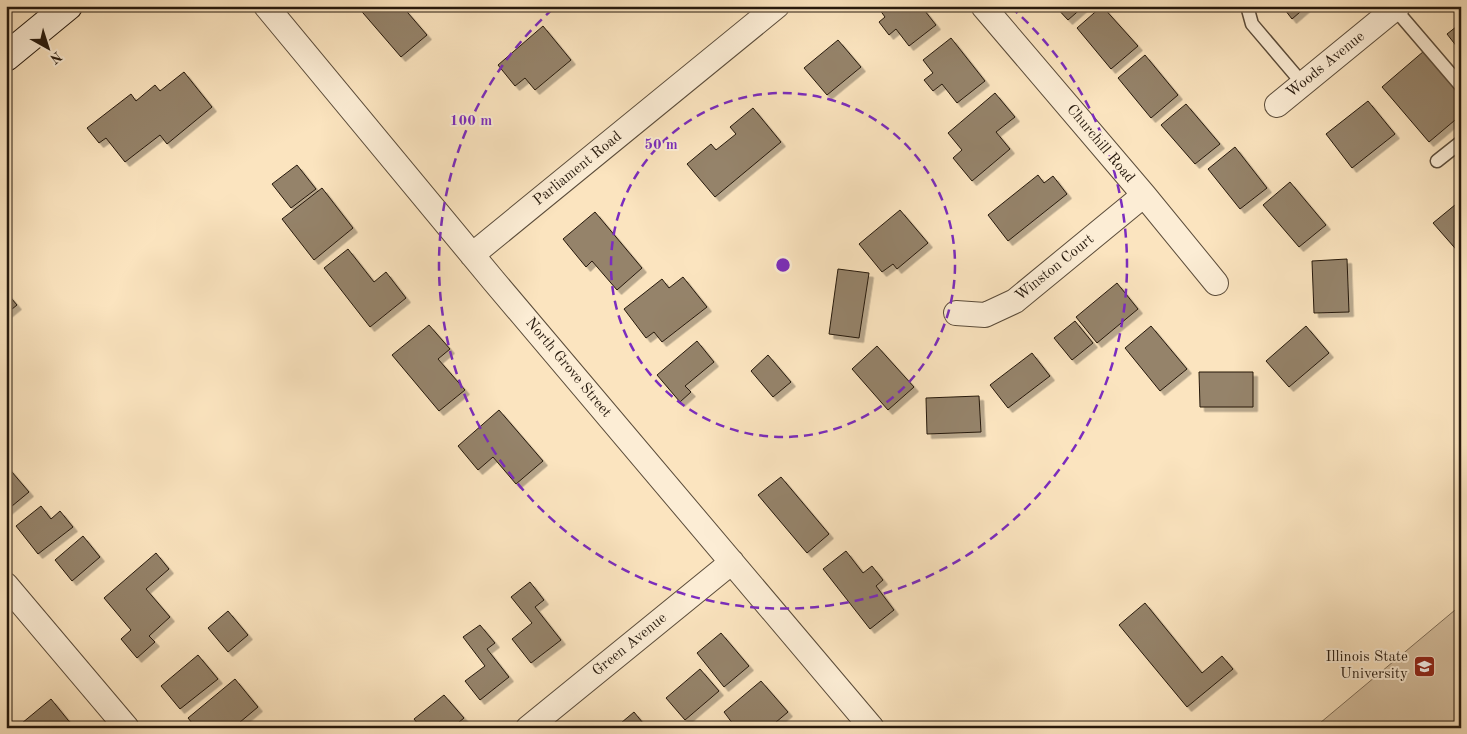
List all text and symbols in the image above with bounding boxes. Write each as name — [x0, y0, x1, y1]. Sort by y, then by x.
north arrow — [22, 22, 72, 72]
street label: Woods Avenue — [1284, 29, 1368, 101]
text: N — [47, 49, 64, 66]
street label: Churchill Road — [1063, 102, 1137, 186]
text: 100 m — [450, 114, 492, 129]
street label: Parliament Road — [531, 129, 625, 209]
text: 50 m — [644, 138, 678, 153]
street label: Winston Court — [1013, 232, 1097, 304]
centre of rings — [774, 256, 792, 274]
street label: North Grove Street — [522, 315, 614, 421]
street label: Green Avenue — [590, 611, 670, 679]
place label: Illinois State University — [1326, 650, 1408, 682]
school or university icon: Illinois State University — [1412, 654, 1436, 678]

